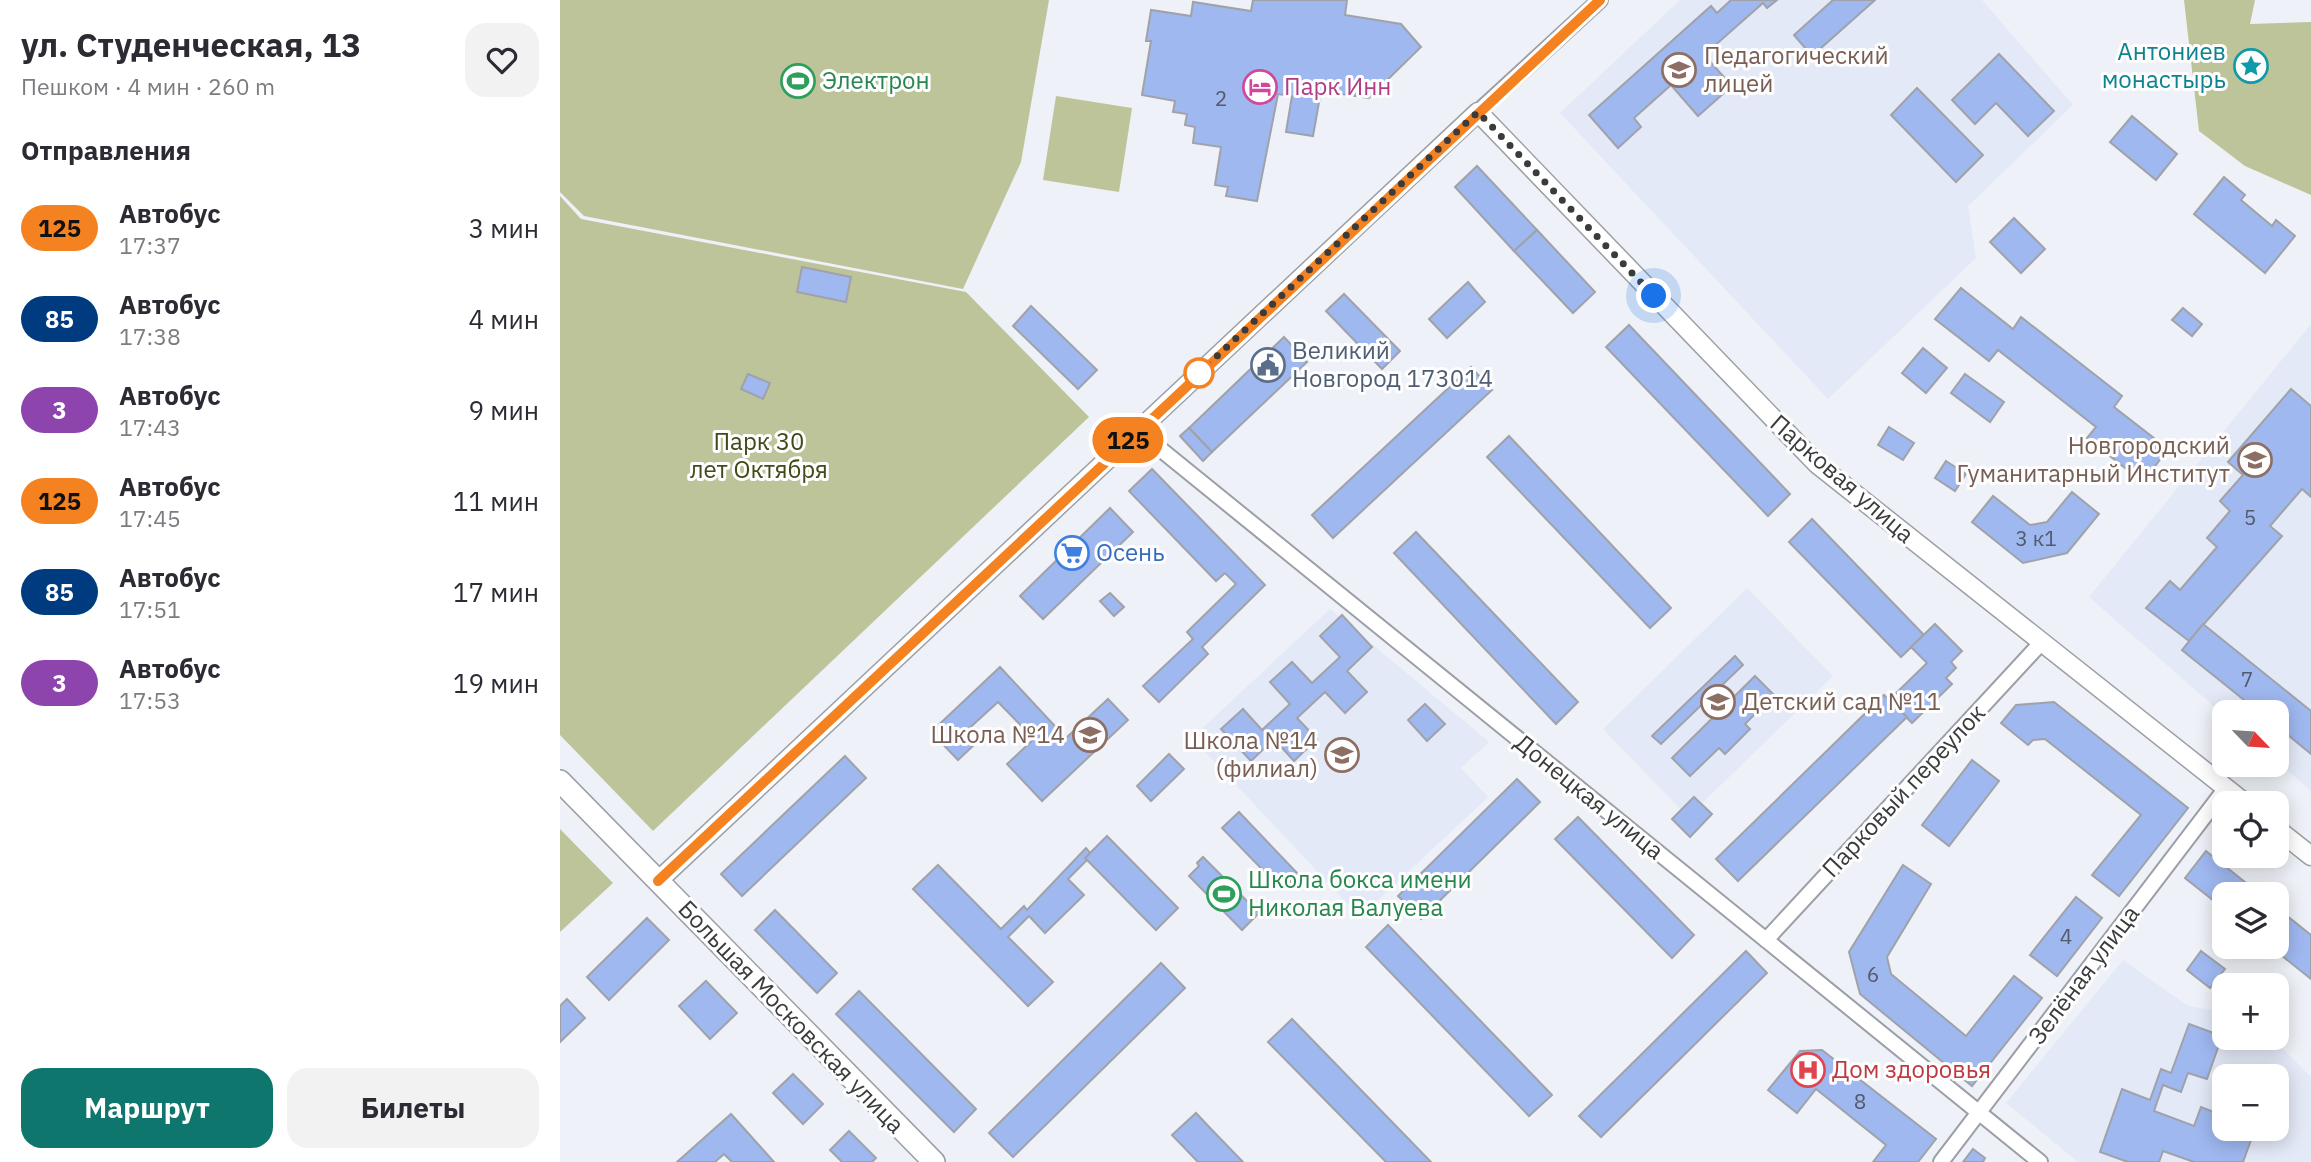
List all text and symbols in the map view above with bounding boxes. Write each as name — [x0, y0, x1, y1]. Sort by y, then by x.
text: ул. Студенческая, 13 — [21, 23, 361, 66]
button: heart — [465, 23, 539, 97]
place label: Антониев монастырь — [2102, 35, 2226, 95]
place label: Педагогический лицей — [1704, 39, 1889, 99]
place icon: Антониев монастырь — [2232, 47, 2270, 85]
school or university icon: Педагогический лицей — [1660, 51, 1698, 89]
sports icon: Электрон — [779, 62, 817, 100]
place label: Электрон — [822, 64, 930, 96]
hotel icon: Парк Инн — [1241, 68, 1279, 106]
place label: Парк Инн — [1284, 70, 1391, 102]
text: Пешком · 4 мин · 260 m — [21, 71, 275, 101]
house number: 2 — [1215, 84, 1227, 112]
text: Отправления — [21, 133, 191, 167]
text: Автобус — [119, 196, 221, 230]
text: 3 мин — [469, 211, 539, 245]
text: 125 — [38, 212, 81, 244]
text: 17:37 — [119, 230, 181, 260]
your location — [1636, 278, 1671, 313]
text: Автобус — [119, 287, 221, 321]
text: 4 мин — [469, 302, 539, 336]
text: 85 — [45, 303, 74, 335]
text: 17:38 — [119, 321, 181, 351]
place label: Великий Новгород 173014 — [1292, 334, 1493, 394]
public building icon: Великий Новгород 173014 — [1249, 346, 1287, 384]
unlabelled marker — [1184, 358, 1214, 388]
text: Автобус — [119, 378, 221, 412]
text: 9 мин — [469, 393, 539, 427]
text: 3 — [52, 394, 67, 426]
street label: Парковая улица — [1764, 407, 1921, 550]
text: 17:43 — [119, 412, 181, 442]
line badge: 125 — [1088, 417, 1168, 463]
text: 125 — [1106, 424, 1150, 456]
park label: Парк 30 лет Октября — [690, 425, 828, 485]
place label: Новгородский Гуманитарный Институт — [1957, 429, 2230, 489]
school or university icon: Новгородский Гуманитарный Институт — [2236, 441, 2274, 479]
text: Автобус — [119, 469, 221, 503]
text: 11 мин — [453, 484, 539, 518]
text: 125 — [38, 485, 81, 517]
text: 17:45 — [119, 503, 181, 533]
house number: 5 — [2244, 503, 2256, 531]
house number: 3 к1 — [2015, 524, 2057, 552]
supermarket icon: Осень — [1053, 534, 1091, 572]
place label: Осень — [1096, 536, 1165, 568]
text: Автобус — [119, 560, 221, 594]
text: 17 мин — [453, 575, 539, 609]
text: 85 — [45, 576, 74, 608]
text: 17:51 — [119, 594, 181, 624]
text: Автобус — [119, 651, 221, 685]
house number: 7 — [2241, 665, 2253, 693]
text: 19 мин — [453, 666, 539, 700]
text: 3 — [52, 667, 67, 699]
school or university icon: Детский сад №11 — [1699, 683, 1737, 721]
text: 17:53 — [119, 685, 181, 715]
place label: Детский сад №11 — [1742, 685, 1941, 717]
street label: Парковый переулок — [1815, 697, 1992, 884]
north arrow — [2212, 700, 2289, 777]
map controls — [2212, 700, 2289, 1141]
school or university icon: Школа №14 — [1071, 716, 1109, 754]
place label: Школа №14 — [930, 718, 1065, 750]
place label: Школа №14 (филиал) — [1183, 724, 1318, 784]
street label: Донецкая улица — [1508, 726, 1671, 866]
school or university icon: Школа №14 (филиал) — [1323, 736, 1361, 774]
button: locate — [2212, 791, 2289, 868]
place label: Школа бокса имени Николая Валуева — [1248, 863, 1472, 923]
sports icon: Школа бокса имени Николая Валуева — [1205, 875, 1243, 913]
button: layers — [2212, 882, 2289, 959]
street label: Большая Московская улица — [672, 893, 912, 1140]
street label: Зелёная улица — [2020, 898, 2146, 1050]
house number: 4 — [2060, 922, 2072, 950]
house number: 6 — [1867, 960, 1879, 988]
button: + — [2212, 973, 2289, 1050]
hospital icon: Дом здоровья — [1789, 1051, 1827, 1089]
place label: Дом здоровья — [1832, 1053, 1991, 1085]
button: − — [2212, 1064, 2289, 1141]
button: Маршрут — [21, 1068, 273, 1148]
button: Билеты — [287, 1068, 539, 1148]
house number: 8 — [1854, 1087, 1866, 1115]

